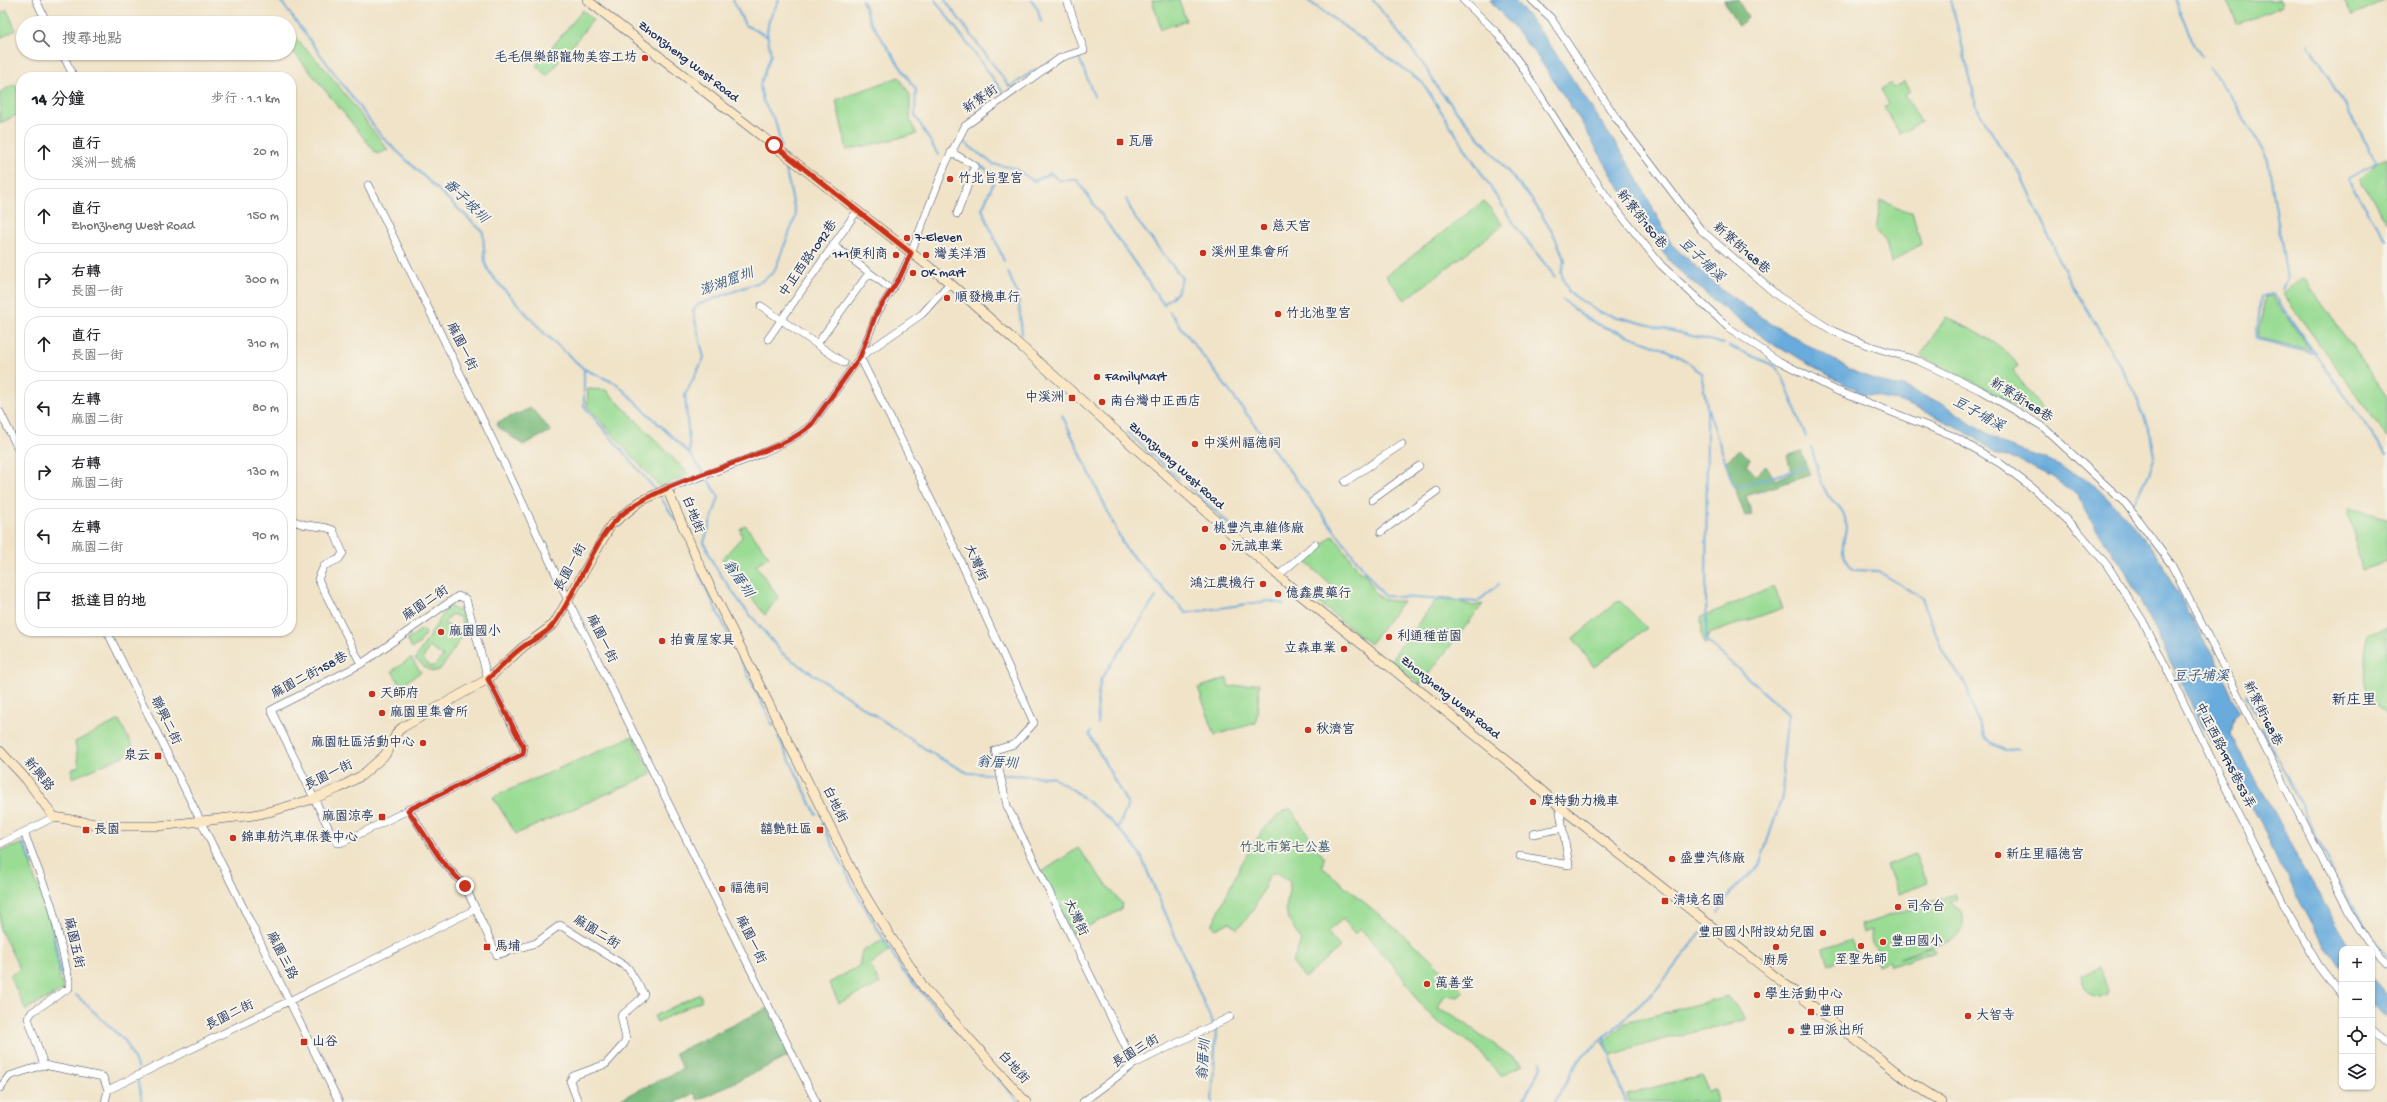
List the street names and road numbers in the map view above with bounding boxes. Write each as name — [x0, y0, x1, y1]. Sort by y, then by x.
street label: Zhonzheng West Road — [635, 18, 742, 107]
street label: 新寮街 — [960, 82, 1001, 117]
street label: 新寮街150巷 — [1613, 187, 1670, 252]
street label: 中正西路1092巷 — [776, 217, 841, 300]
street label: 新寮街168巷 — [1709, 219, 1773, 278]
street label: 麻園一街 — [443, 320, 480, 374]
street label: 新寮街168巷 — [1987, 375, 2056, 426]
street label: Zhonzheng West Road — [1125, 419, 1228, 514]
street label: 白地街 — [678, 494, 707, 536]
street label: 長園一街 — [551, 541, 590, 594]
street label: 大灣街 — [960, 541, 992, 584]
street label: 麻園二街 — [400, 582, 452, 625]
street label: 麻園一街 — [583, 612, 620, 666]
street label: 麻園二街158巷 — [269, 649, 351, 702]
street label: Zhonzheng West Road — [1397, 653, 1504, 744]
street label: 新寮街168巷 — [2239, 679, 2286, 749]
street label: 聯興二街 — [147, 693, 185, 748]
street label: 中正西路1975巷53弄 — [2191, 700, 2258, 812]
street label: 新興路 — [20, 754, 57, 795]
street label: 長園一街 — [302, 757, 356, 794]
street label: 白地街 — [818, 784, 850, 826]
street label: 大灣街 — [1060, 896, 1092, 939]
street label: 麻園二街 — [570, 912, 623, 953]
street label: 麻園一街 — [732, 913, 769, 967]
street label: 麻園五街 — [60, 916, 87, 970]
street label: 麻園三路 — [263, 929, 300, 983]
street label: 長園二街 — [203, 997, 257, 1034]
street label: 長園三街 — [1109, 1031, 1162, 1072]
street label: 白地街 — [994, 1048, 1032, 1088]

